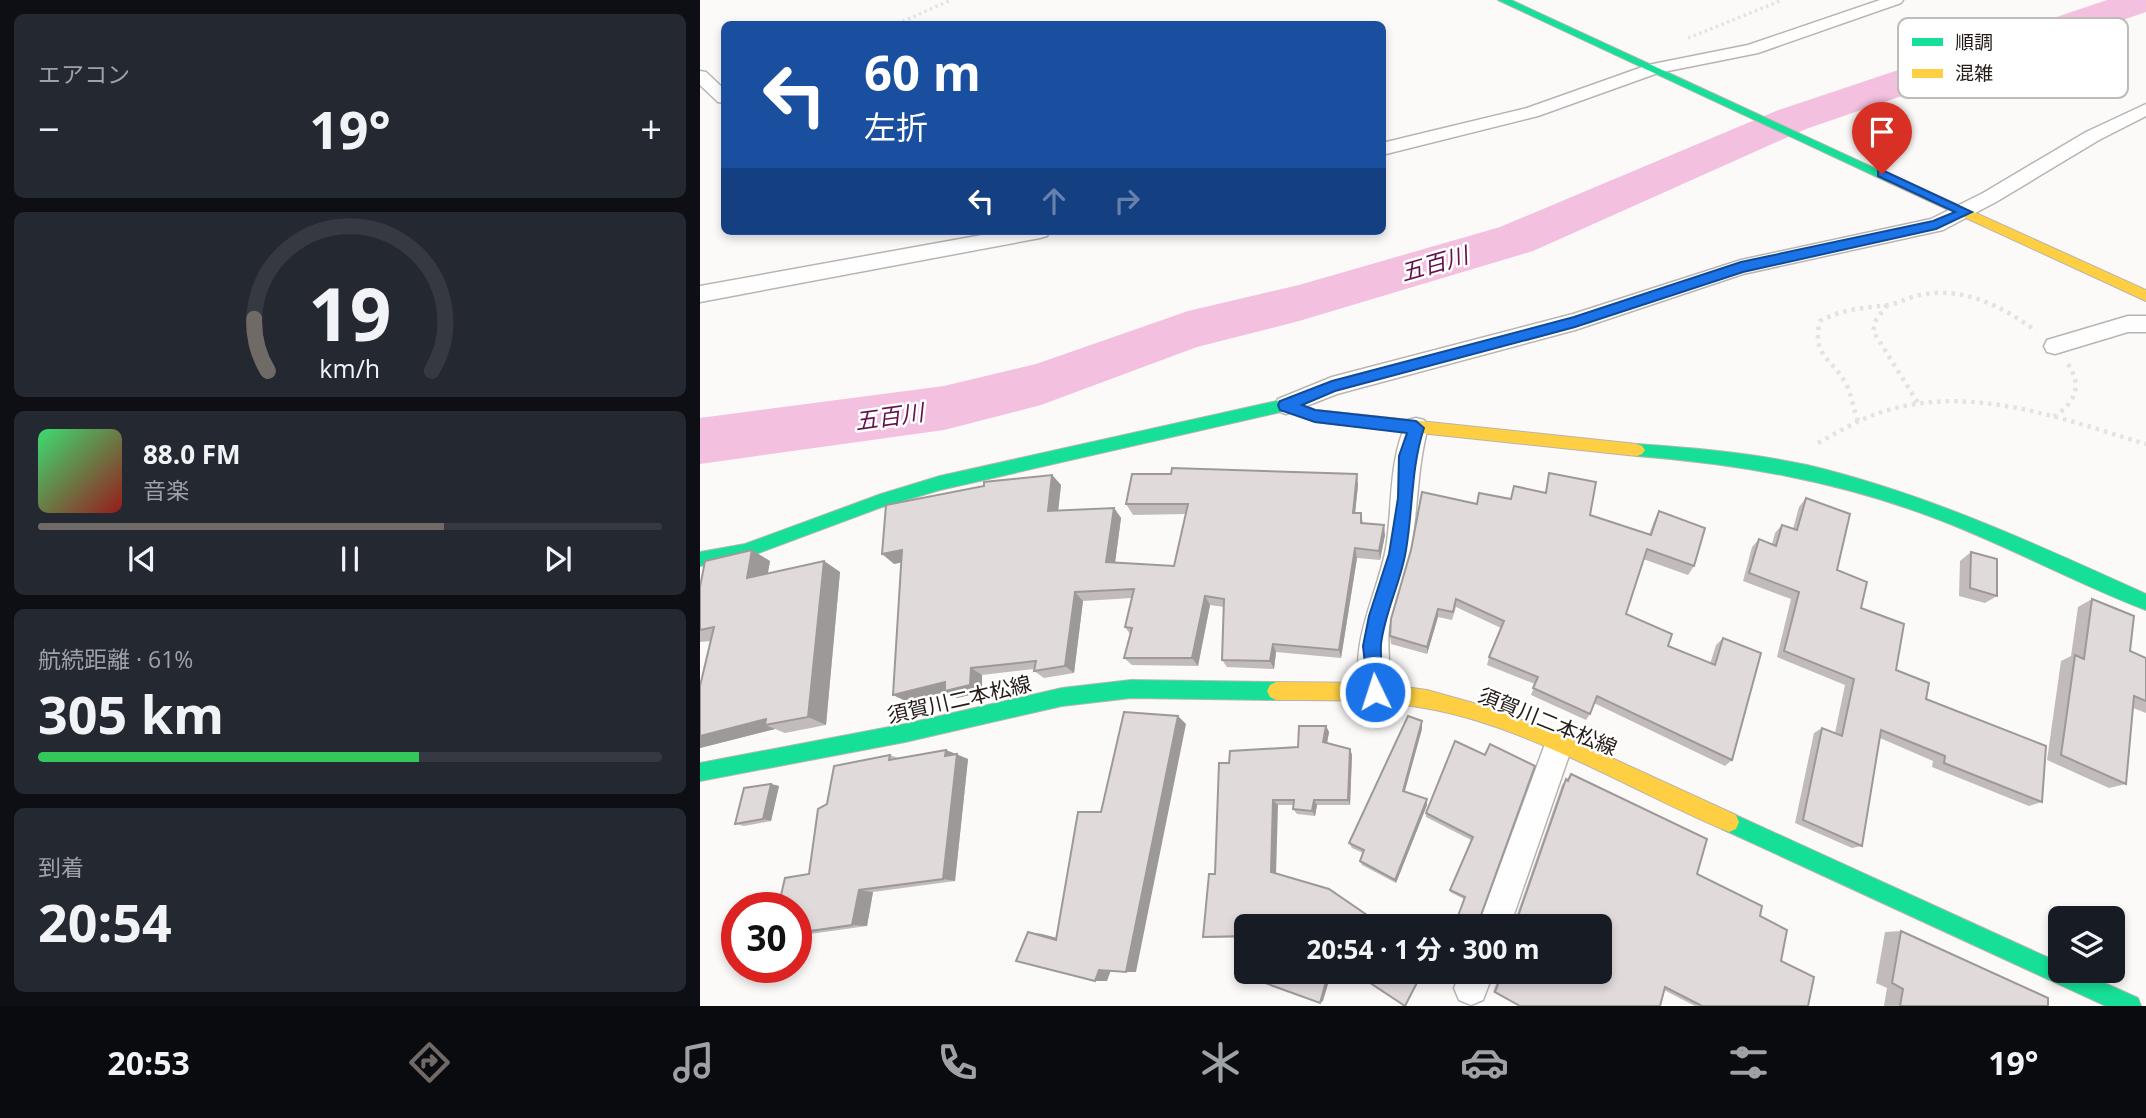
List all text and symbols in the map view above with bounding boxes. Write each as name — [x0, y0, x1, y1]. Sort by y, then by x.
legend — [1898, 18, 2128, 98]
text: 順調 — [1955, 29, 1993, 55]
text: 60 m — [864, 39, 981, 105]
icon: left — [749, 49, 840, 140]
text: エアコン — [38, 58, 130, 90]
text: 混雑 — [1955, 60, 1993, 86]
text: 19° — [309, 93, 391, 164]
text: − — [38, 102, 60, 154]
text: + — [640, 102, 662, 154]
pin — [1852, 102, 1912, 174]
text: 左折 — [864, 105, 928, 148]
icon: arrive — [1863, 113, 1901, 151]
icon: left — [962, 182, 1000, 220]
icon: ahead — [1035, 182, 1073, 220]
icon: right — [1108, 182, 1146, 220]
water label: 五百川 — [1396, 237, 1474, 288]
text: 19 — [308, 263, 392, 362]
text: km/h — [320, 350, 380, 384]
water label: 五百川 — [853, 395, 928, 437]
text: 88.0 FM — [143, 436, 241, 472]
text: 音楽 — [143, 474, 189, 506]
icon: previous — [123, 540, 161, 578]
icon: pause — [331, 540, 369, 578]
icon: next — [539, 540, 577, 578]
text: 航続距離 · 61% — [38, 643, 193, 675]
position arrow — [1338, 655, 1412, 729]
street label: 須賀川二本松線 — [884, 669, 1034, 729]
text: 305 km — [38, 678, 224, 749]
street label: 須賀川二本松線 — [1475, 680, 1621, 762]
text: 到着 — [38, 851, 84, 883]
text: 20:54 — [38, 886, 172, 957]
speed limit sign: 30 — [721, 892, 812, 983]
map controls — [2048, 906, 2125, 983]
button: layers — [2048, 906, 2125, 983]
text: 20:54 · 1 分 · 300 m — [1306, 931, 1540, 967]
icon: directions — [405, 1038, 454, 1087]
icon: music — [669, 1038, 718, 1087]
icon: phone — [933, 1038, 982, 1087]
icon: climate — [1196, 1038, 1245, 1087]
icon: car — [1460, 1038, 1509, 1087]
icon: filters — [1724, 1038, 1773, 1087]
text: 20:53 — [107, 1041, 190, 1084]
text: 19° — [1988, 1041, 2039, 1084]

